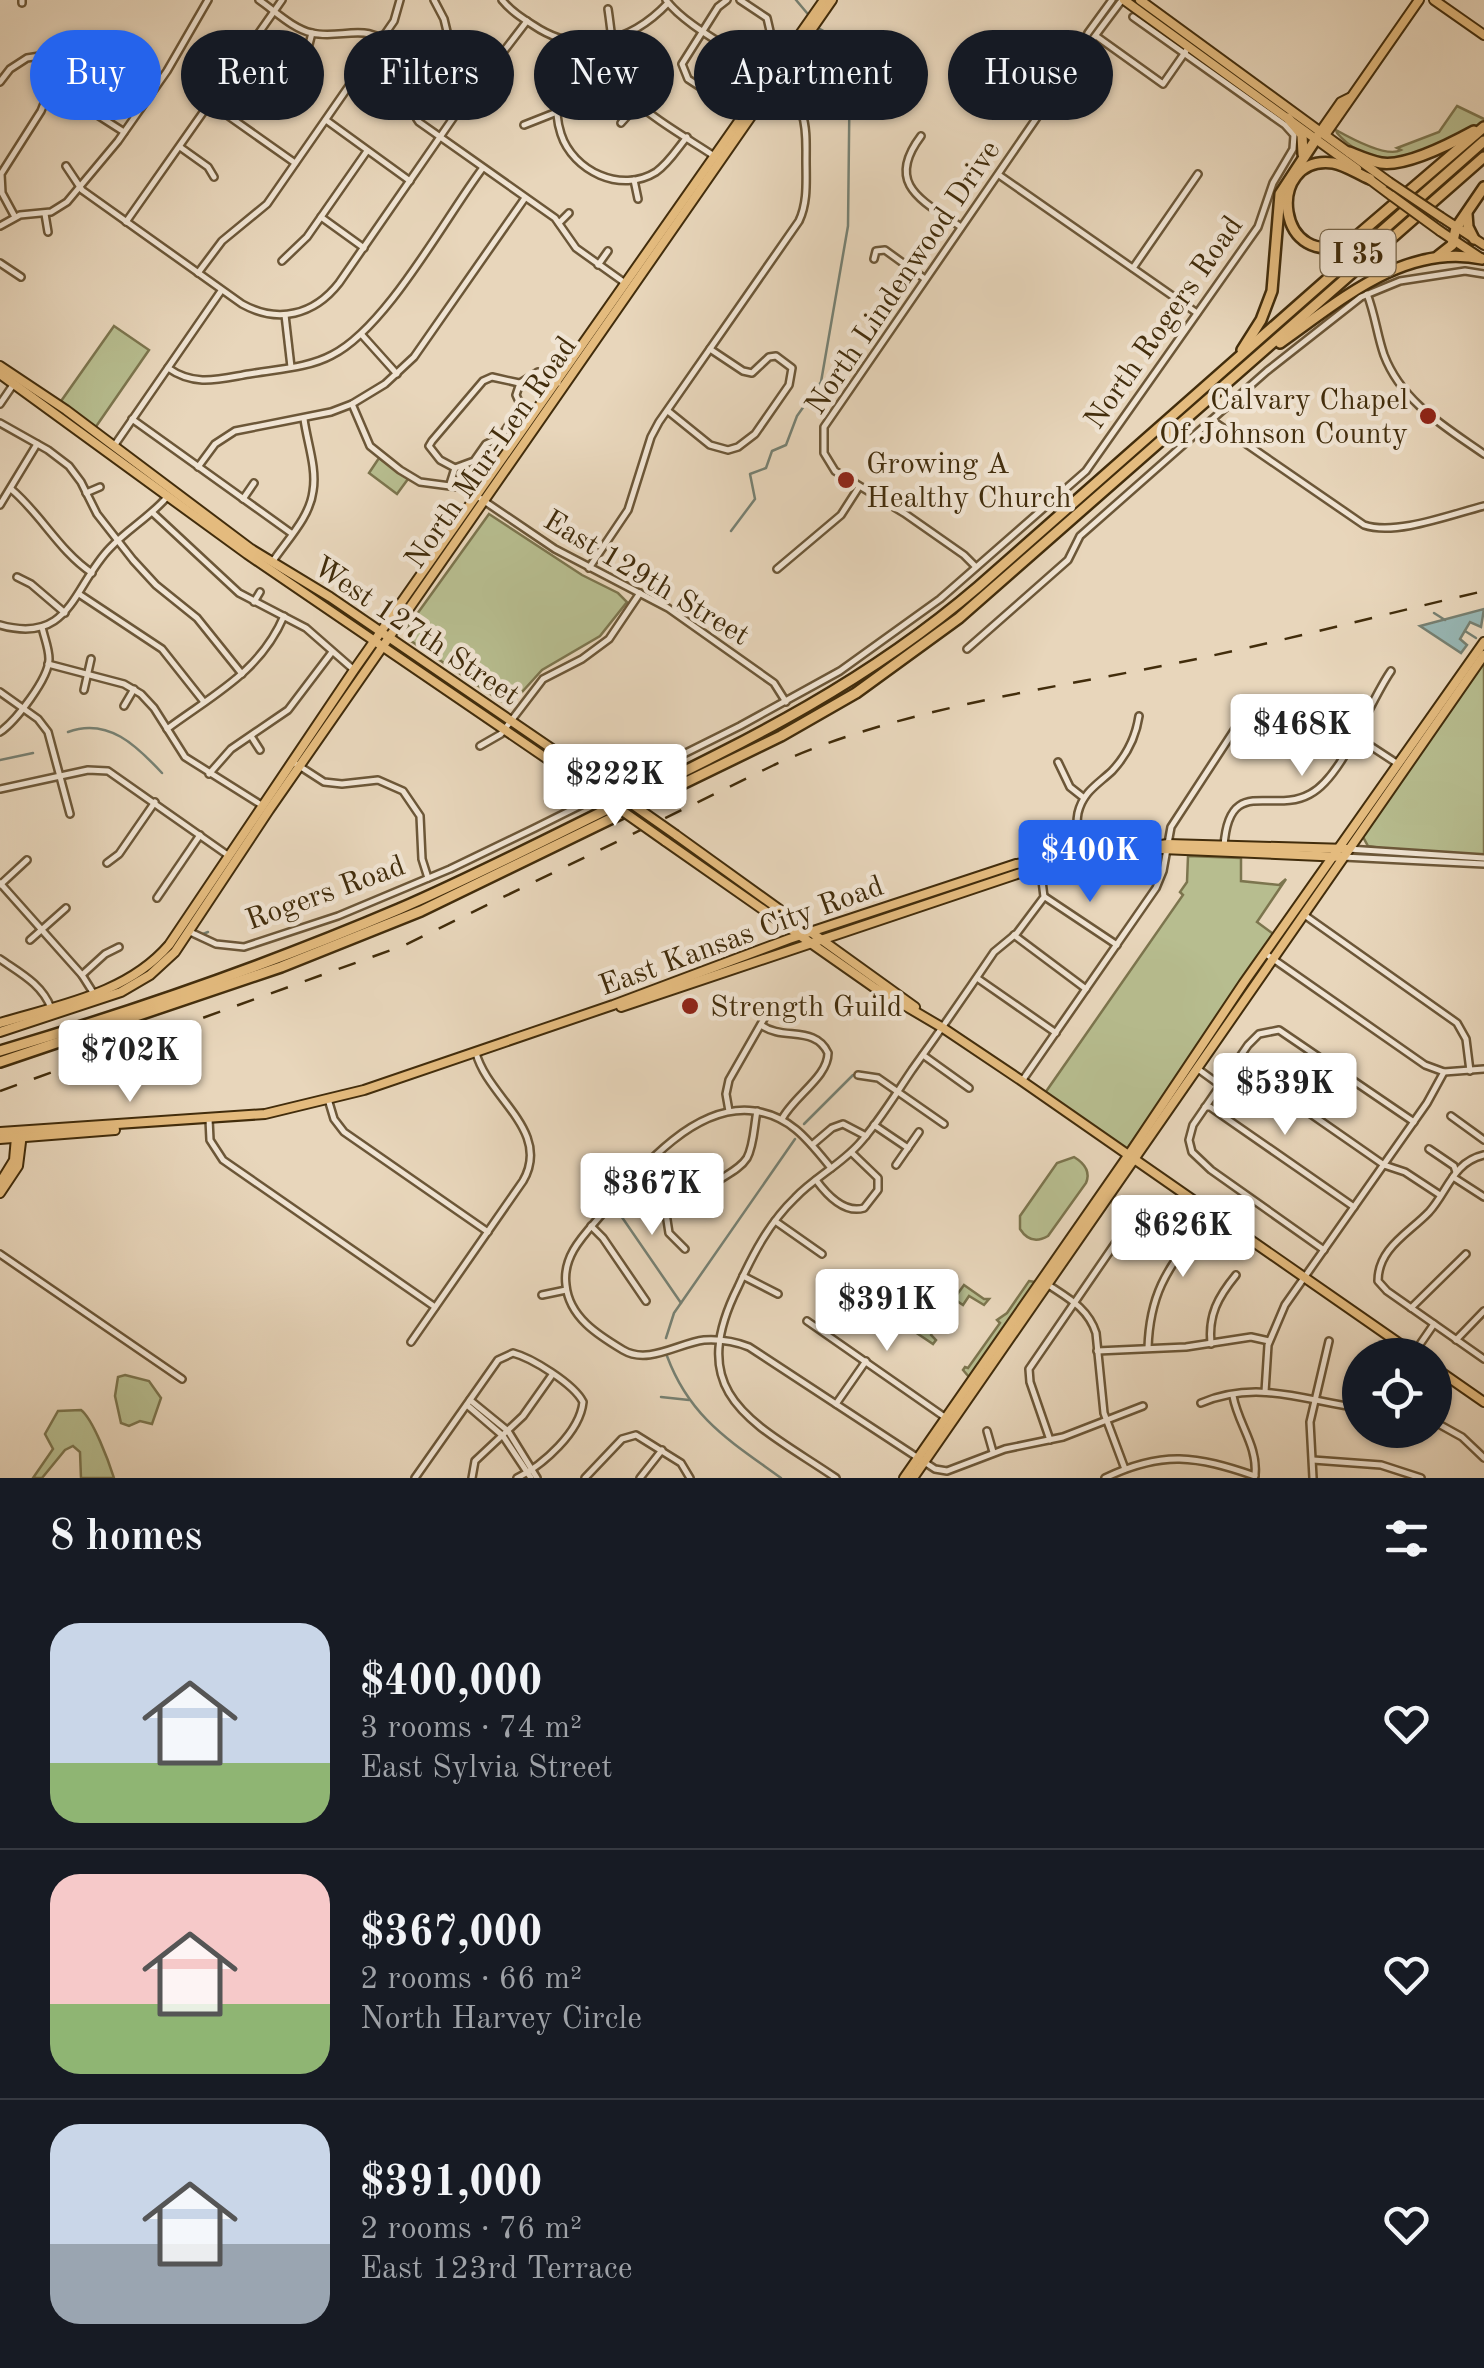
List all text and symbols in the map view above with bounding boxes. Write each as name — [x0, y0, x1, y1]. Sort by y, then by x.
chip: Buy — [30, 30, 161, 120]
chip: Rent — [181, 30, 324, 120]
chip: Filters — [344, 30, 514, 120]
chip: New — [534, 30, 674, 120]
chip: Apartment — [694, 30, 928, 120]
chip: House — [948, 30, 1113, 120]
street label: North Lindenwood Drive — [801, 136, 1006, 421]
street label: North Rogers Road — [1080, 211, 1249, 435]
road number: I 35 — [1320, 230, 1396, 276]
street label: North Mur-Len Road — [400, 332, 583, 575]
place label: Calvary Chapel Of Johnson County — [1159, 386, 1408, 450]
marker: Calvary Chapel Of Johnson County — [1417, 405, 1439, 427]
place label: Growing A Healthy Church — [866, 450, 1072, 514]
marker: Growing A Healthy Church — [835, 469, 857, 491]
street label: East 129th Street — [538, 506, 754, 652]
street label: West 127th Street — [307, 552, 525, 712]
pin: $468K — [1232, 694, 1372, 779]
text: $468K — [1253, 710, 1351, 742]
pin: $222K — [545, 744, 685, 829]
text: $222K — [566, 760, 664, 792]
pin: $400K — [1020, 820, 1160, 905]
text: $400K — [1041, 836, 1139, 868]
street label: Rogers Road — [242, 851, 409, 937]
street label: East Kansas City Road — [595, 871, 888, 1002]
place label: Strength Guild — [710, 993, 902, 1023]
marker: Strength Guild — [679, 995, 701, 1017]
pin: $702K — [60, 1020, 200, 1105]
text: $702K — [81, 1036, 179, 1068]
pin: $539K — [1215, 1053, 1355, 1138]
text: $539K — [1236, 1069, 1334, 1101]
pin: $367K — [582, 1153, 722, 1238]
text: $367K — [603, 1169, 701, 1201]
pin: $626K — [1113, 1195, 1253, 1280]
text: $626K — [1134, 1211, 1232, 1243]
pin: $391K — [817, 1269, 957, 1354]
text: $391K — [838, 1285, 936, 1317]
map controls — [1342, 1338, 1452, 1448]
button: locate — [1342, 1338, 1452, 1448]
icon: filters — [1379, 1511, 1434, 1566]
text: 8 homes — [50, 1517, 202, 1559]
text: $400,000 — [360, 1662, 542, 1704]
icon: home — [130, 1663, 250, 1783]
icon: heart — [1379, 1696, 1434, 1751]
text: 3 rooms · 74 m² — [360, 1713, 582, 1745]
text: East Sylvia Street — [360, 1753, 613, 1785]
text: $367,000 — [360, 1913, 542, 1955]
icon: home — [130, 1914, 250, 2034]
icon: heart — [1379, 1947, 1434, 2002]
text: 2 rooms · 66 m² — [360, 1964, 582, 1996]
text: North Harvey Circle — [360, 2004, 642, 2036]
text: $391,000 — [360, 2163, 542, 2205]
icon: home — [130, 2164, 250, 2284]
icon: heart — [1379, 2197, 1434, 2252]
text: 2 rooms · 76 m² — [360, 2214, 582, 2246]
text: East 123rd Terrace — [360, 2254, 633, 2286]

